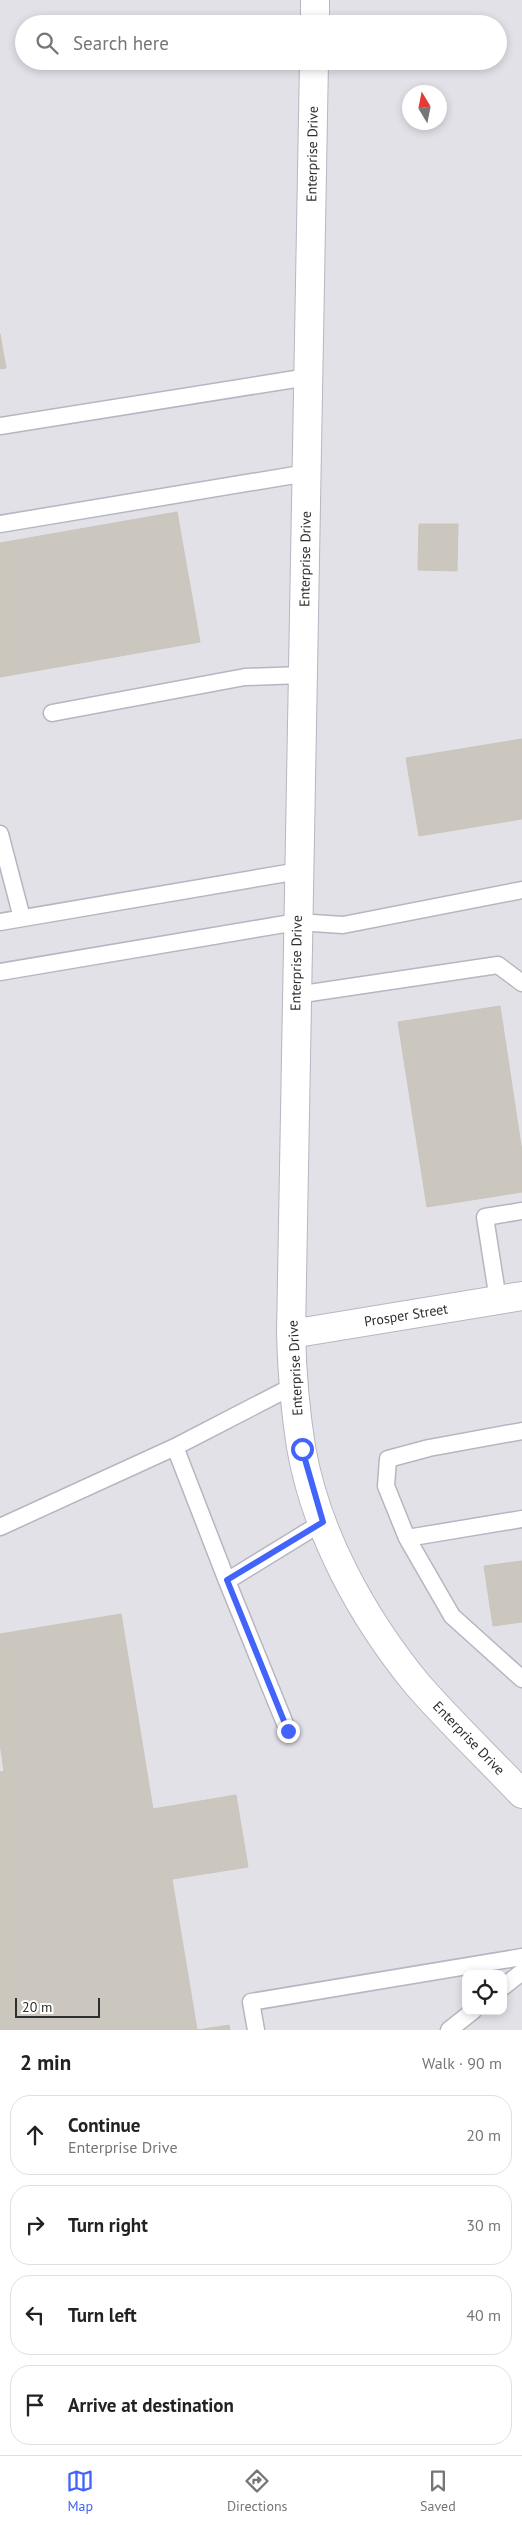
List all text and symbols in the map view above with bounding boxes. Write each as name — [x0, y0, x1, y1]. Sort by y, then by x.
search box — [15, 15, 507, 70]
icon: search — [33, 29, 61, 57]
text: Search here — [73, 31, 169, 55]
north arrow — [402, 85, 447, 130]
street label: Enterprise Drive — [302, 106, 322, 202]
street label: Enterprise Drive — [295, 511, 315, 607]
street label: Enterprise Drive — [286, 915, 306, 1011]
street label: Prosper Street — [363, 1299, 449, 1330]
street label: Enterprise Drive — [284, 1320, 306, 1416]
route start — [291, 1438, 314, 1461]
street label: Enterprise Drive — [429, 1697, 509, 1779]
route end — [277, 1720, 300, 1743]
map controls — [462, 1970, 507, 2015]
button: locate — [462, 1970, 507, 2015]
scale bar — [15, 1995, 100, 2018]
text: 20 m — [22, 1998, 52, 2016]
text: 2 min — [20, 2049, 71, 2076]
text: Walk · 90 m — [422, 2053, 502, 2073]
text: Continue — [68, 2113, 140, 2137]
icon: ahead — [21, 2121, 49, 2149]
text: 20 m — [466, 2125, 501, 2145]
text: Enterprise Drive — [68, 2137, 178, 2157]
icon: right — [21, 2211, 49, 2239]
text: Turn right — [68, 2213, 148, 2237]
text: 30 m — [466, 2215, 501, 2235]
icon: left — [21, 2301, 49, 2329]
text: Turn left — [68, 2303, 137, 2327]
text: 40 m — [466, 2305, 501, 2325]
icon: arrive — [21, 2391, 49, 2419]
text: Arrive at destination — [68, 2393, 234, 2417]
tab: Map — [66, 2467, 94, 2515]
tab: Directions — [227, 2467, 287, 2515]
tab: Saved — [420, 2467, 456, 2515]

